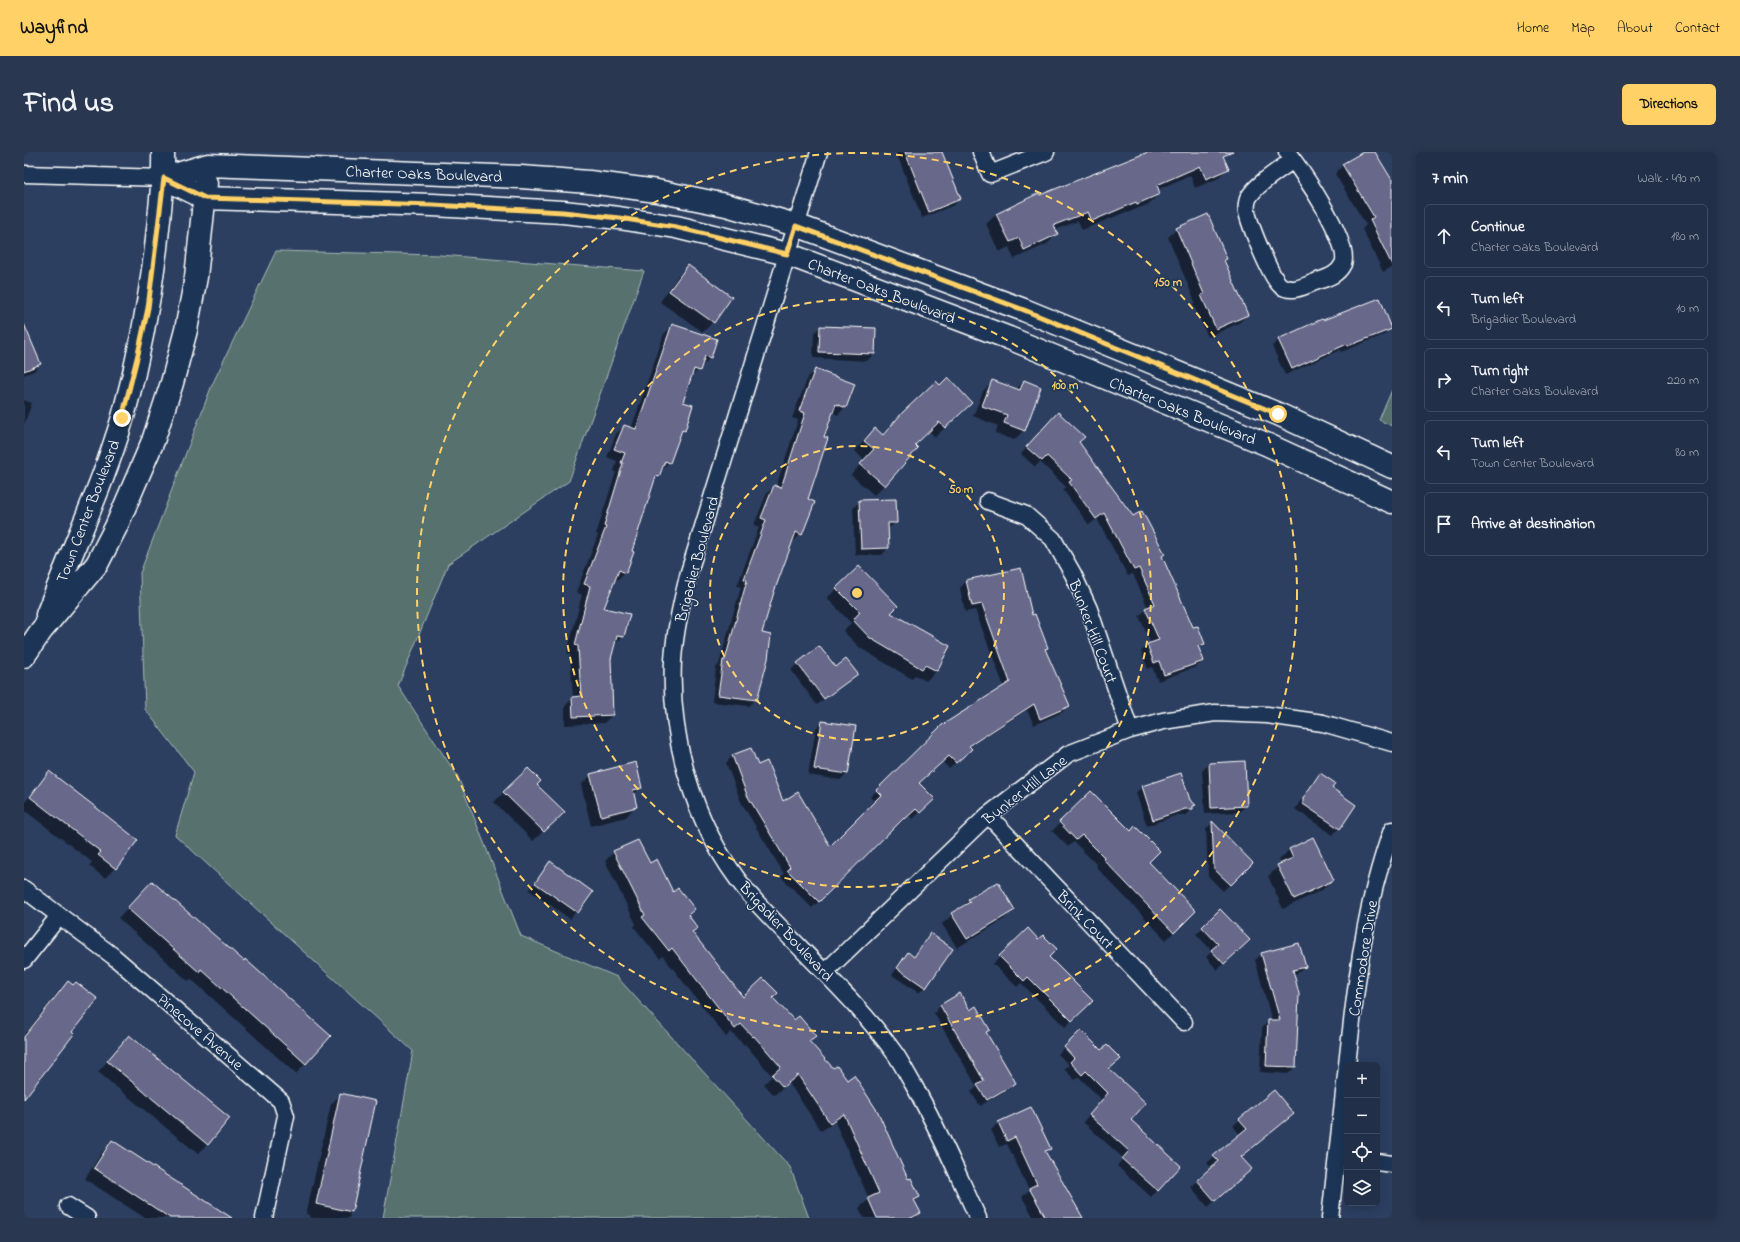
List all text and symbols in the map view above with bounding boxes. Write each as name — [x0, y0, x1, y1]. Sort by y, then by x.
text: Wayfind — [20, 15, 88, 42]
text: Home — [1517, 18, 1549, 39]
text: Map — [1571, 18, 1595, 39]
text: About — [1617, 18, 1653, 39]
text: Contact — [1675, 18, 1720, 39]
text: Find us — [24, 84, 114, 125]
button: Directions — [1622, 84, 1716, 125]
street label: Charter Oaks Boulevard — [345, 160, 503, 190]
text: 7 min — [1432, 166, 1468, 191]
text: Walk · 490 m — [1638, 169, 1700, 188]
text: Continue — [1471, 216, 1525, 238]
icon: ahead — [1433, 225, 1455, 247]
text: 180 m — [1671, 227, 1699, 246]
text: Charter Oaks Boulevard — [1471, 238, 1598, 257]
street label: Charter Oaks Boulevard — [804, 253, 959, 331]
text: 150 m — [1154, 274, 1183, 292]
text: Turn left — [1471, 288, 1524, 310]
icon: left — [1433, 297, 1455, 319]
text: 10 m — [1676, 299, 1699, 318]
text: Brigadier Boulevard — [1471, 310, 1576, 329]
text: Turn right — [1471, 360, 1529, 382]
icon: right — [1433, 369, 1455, 391]
street label: Charter Oaks Boulevard — [1105, 371, 1259, 452]
text: 220 m — [1667, 371, 1699, 390]
text: 100 m — [1052, 377, 1079, 395]
text: Charter Oaks Boulevard — [1471, 382, 1598, 401]
route start — [1269, 405, 1287, 423]
route end — [113, 409, 131, 427]
text: Turn left — [1471, 432, 1524, 454]
street label: Town Center Boulevard — [51, 437, 127, 587]
icon: left — [1433, 441, 1455, 463]
text: 80 m — [1675, 443, 1699, 462]
text: Town Center Boulevard — [1471, 454, 1594, 473]
text: 50 m — [949, 481, 974, 499]
street label: Brigadier Boulevard — [669, 494, 726, 626]
icon: arrive — [1433, 513, 1455, 535]
text: Arrive at destination — [1471, 513, 1595, 535]
street label: Bunker Hill Court — [1061, 576, 1123, 687]
centre of rings — [850, 586, 864, 600]
street label: Bunker Hill Lane — [977, 749, 1073, 832]
street label: Brigadier Boulevard — [732, 876, 838, 988]
street label: Brink Court — [1050, 885, 1119, 956]
street label: Commodore Drive — [1343, 898, 1385, 1018]
street label: Pinecove Avenue — [151, 988, 249, 1077]
map controls — [1344, 1062, 1380, 1206]
button: + — [1344, 1062, 1380, 1098]
button: − — [1344, 1098, 1380, 1134]
button: locate — [1344, 1134, 1380, 1170]
button: layers — [1344, 1170, 1380, 1206]

